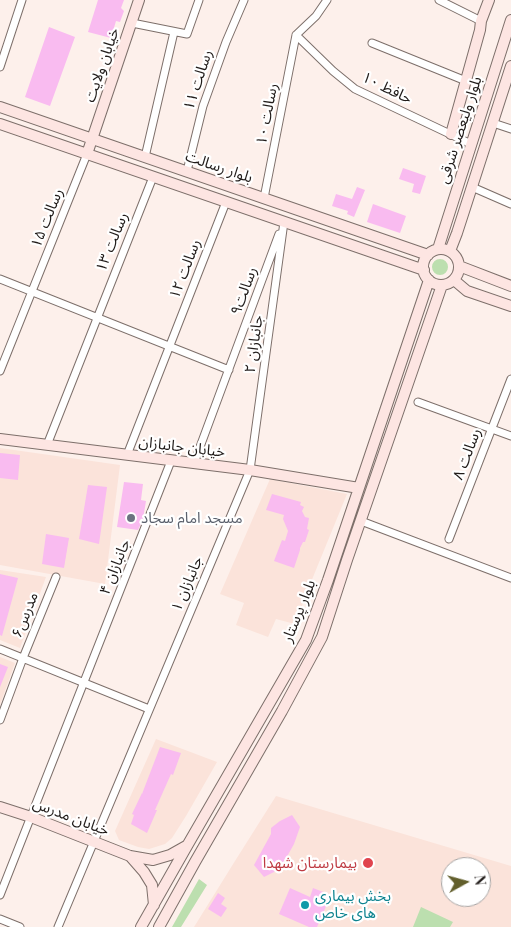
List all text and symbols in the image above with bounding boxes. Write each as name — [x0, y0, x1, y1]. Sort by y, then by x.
street label: خیابان ولایت — [81, 25, 123, 105]
street label: رسالت ۱۱ — [180, 48, 216, 112]
street label: حافظ ۱۰ — [359, 68, 415, 108]
street label: بلوار ولیعصر شرقی — [434, 74, 486, 186]
street label: رسالت ۱۰ — [252, 82, 282, 146]
street label: بلوار رسالت — [183, 147, 255, 187]
street label: رسالت ۱۵ — [27, 186, 67, 250]
street label: رسالت ۱۳ — [92, 210, 132, 274]
street label: رسالت ۱۲ — [165, 237, 205, 301]
street label: رسالت۹ — [227, 264, 261, 318]
street label: جانبازان ۲ — [241, 314, 267, 374]
street label: رسالت ۸ — [449, 426, 485, 482]
street label: خیابان جانبازان — [138, 433, 226, 461]
place label: مسجد امام سجاد — [141, 509, 243, 527]
marker: مسجد امام سجاد — [125, 512, 137, 524]
street label: جانبازان ۴ — [96, 537, 134, 597]
street label: جانبازان ۱ — [167, 554, 207, 614]
street label: بلوار پرستار — [278, 577, 320, 645]
street label: مدرس۶ — [8, 590, 42, 640]
street label: خیابان مدرس — [30, 794, 112, 840]
place label: بیمارستان شهدا — [263, 854, 357, 872]
marker: بیمارستان شهدا — [361, 856, 375, 870]
north arrow — [441, 857, 491, 907]
text: N — [470, 874, 490, 886]
place label: بخش بیماری های خاص — [315, 887, 391, 922]
marker: بخش بیماری های خاص — [299, 899, 311, 911]

